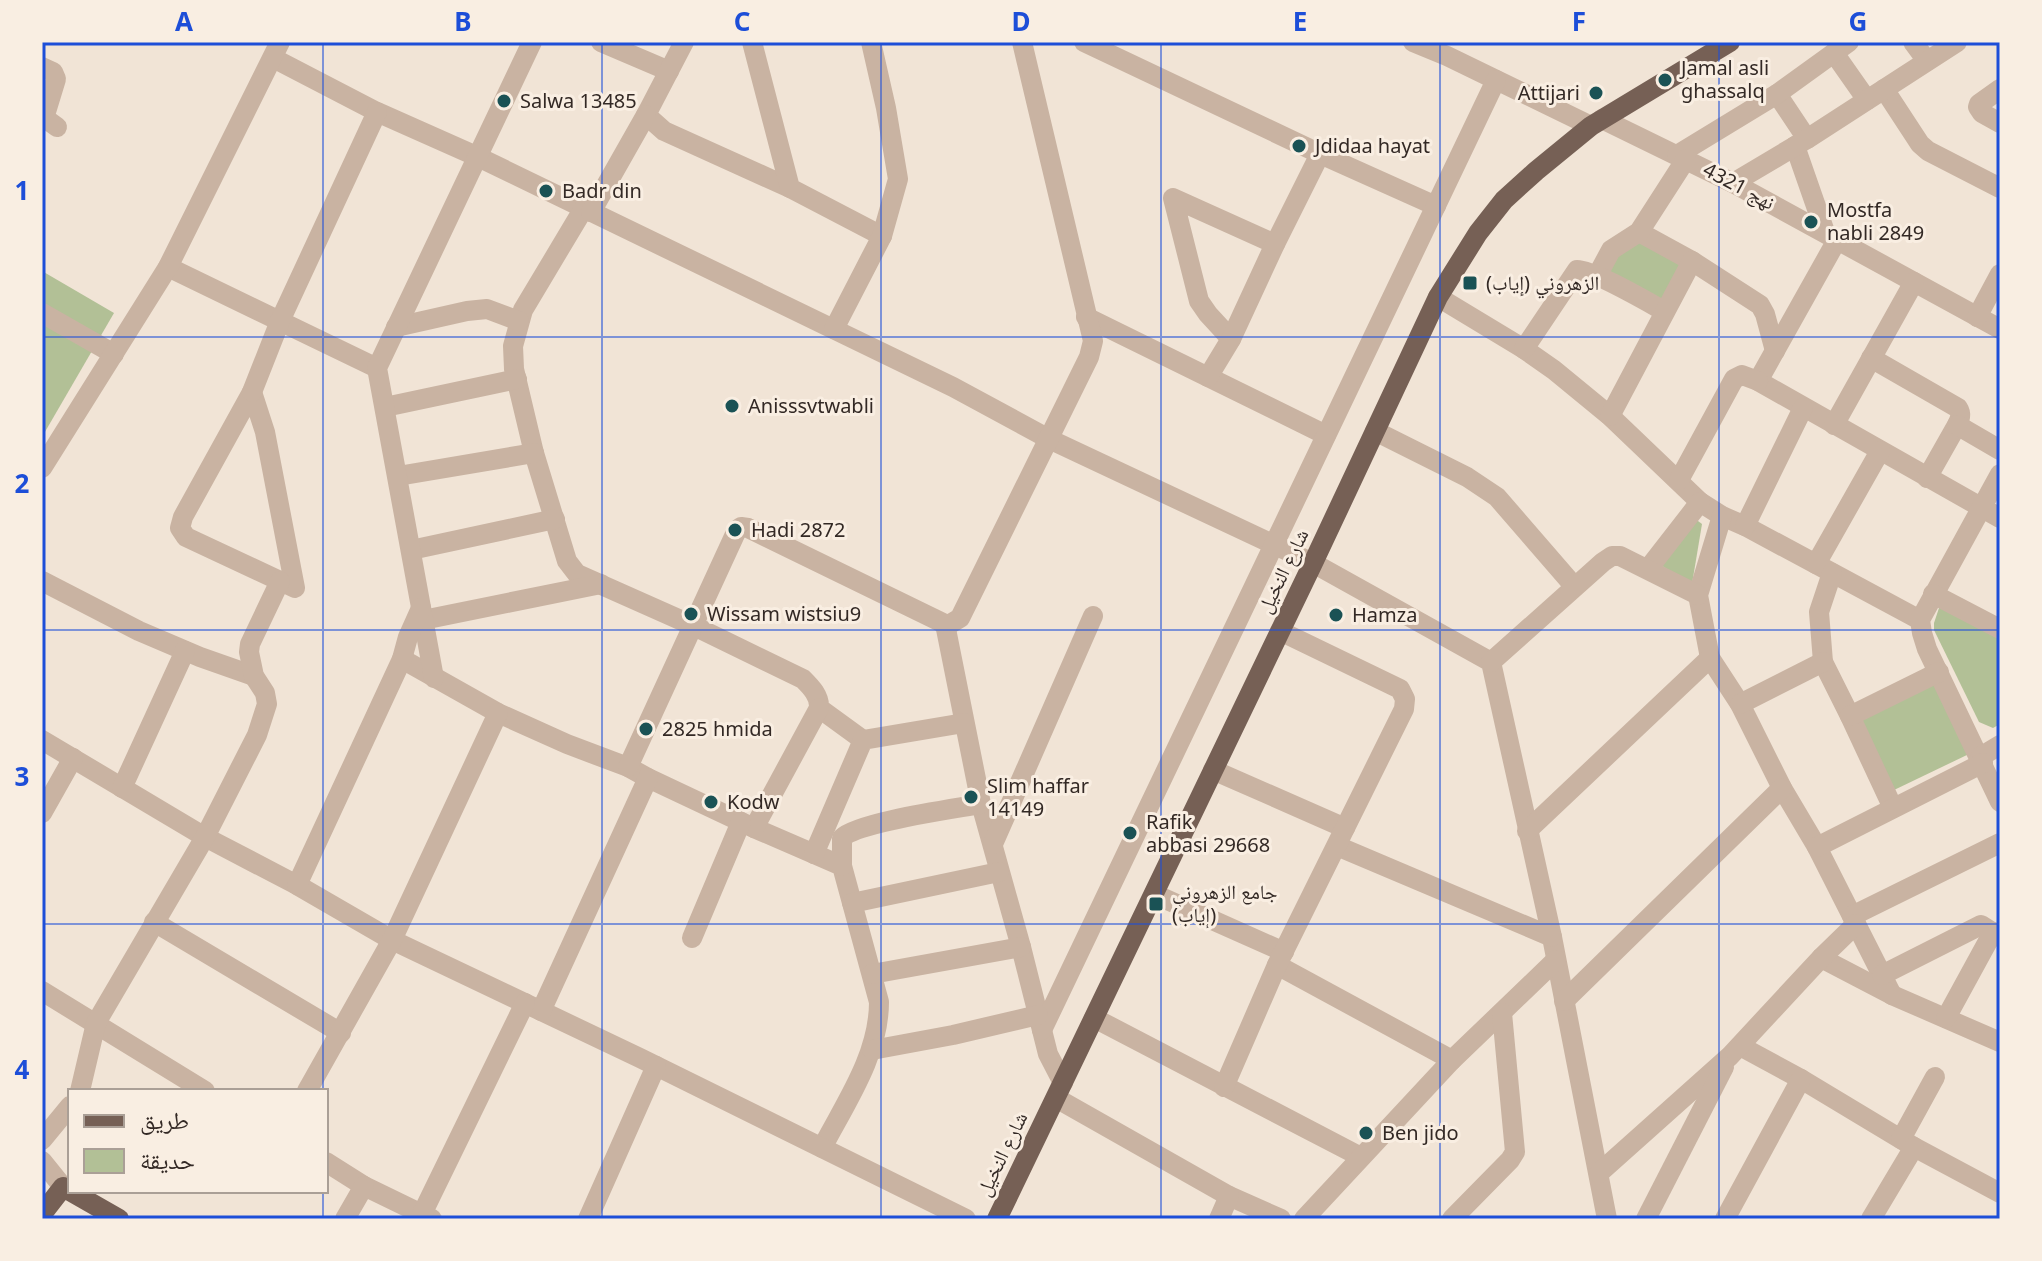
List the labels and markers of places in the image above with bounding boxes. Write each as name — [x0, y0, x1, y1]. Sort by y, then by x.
place label: Jamal asli ghassalq — [1679, 54, 1769, 104]
marker: Jamal asli ghassalq — [1656, 71, 1674, 89]
place label: Attijari — [1518, 79, 1580, 106]
marker: Attijari — [1587, 84, 1605, 102]
place label: Salwa 13485 — [520, 87, 637, 114]
marker: Salwa 13485 — [495, 92, 513, 110]
place label: Jdidaa hayat — [1313, 132, 1430, 159]
marker: Jdidaa hayat — [1290, 137, 1308, 155]
place label: Badr din — [562, 177, 642, 204]
marker: Badr din — [537, 182, 555, 200]
place label: Mostfa nabli 2849 — [1827, 196, 1924, 246]
marker: Mostfa nabli 2849 — [1802, 213, 1820, 231]
place label: الزهروني (إياب) — [1486, 269, 1599, 299]
marker: الزهروني (إياب) — [1461, 274, 1479, 292]
place label: Anisssvtwabli — [748, 392, 874, 419]
marker: Anisssvtwabli — [723, 397, 741, 415]
place label: Hadi 2872 — [751, 516, 845, 543]
marker: Hadi 2872 — [726, 521, 744, 539]
place label: Wissam wistsiu9 — [707, 600, 861, 627]
place label: Hamza — [1352, 601, 1417, 628]
marker: Wissam wistsiu9 — [682, 605, 700, 623]
marker: Hamza — [1327, 606, 1345, 624]
place label: 2825 hmida — [662, 715, 773, 742]
marker: 2825 hmida — [637, 720, 655, 738]
place label: Slim haffar 14149 — [987, 772, 1089, 822]
place label: Kodw — [727, 788, 780, 815]
marker: Slim haffar 14149 — [962, 788, 980, 806]
marker: Kodw — [702, 793, 720, 811]
place label: Rafik abbasi 29668 — [1146, 808, 1270, 858]
marker: Rafik abbasi 29668 — [1121, 824, 1139, 842]
place label: جامع الزهروني (إياب) — [1172, 878, 1278, 929]
marker: جامع الزهروني (إياب) — [1147, 895, 1165, 913]
place label: Ben jido — [1382, 1119, 1459, 1146]
marker: Ben jido — [1357, 1124, 1375, 1142]

